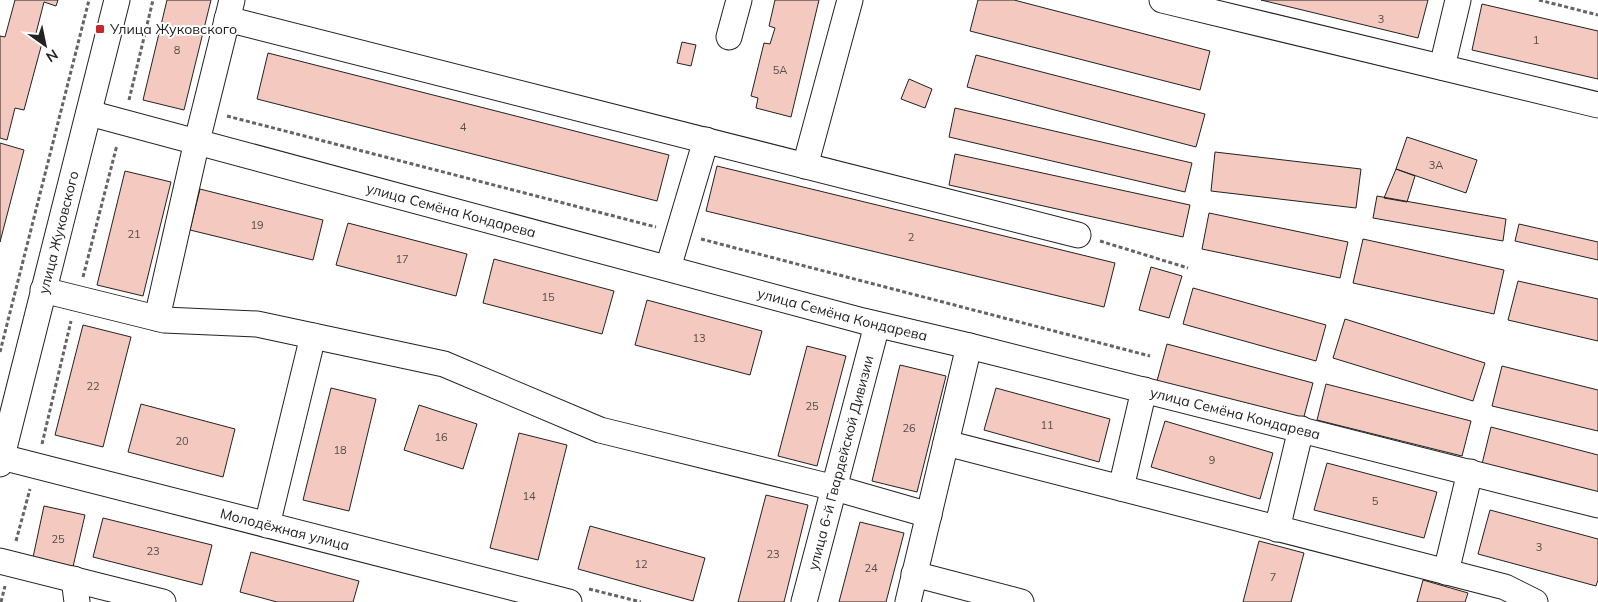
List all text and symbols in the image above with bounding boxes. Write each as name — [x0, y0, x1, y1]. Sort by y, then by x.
house number: 3 — [1378, 12, 1384, 26]
north arrow — [20, 20, 70, 70]
place label: Улица Жуковского — [109, 20, 237, 38]
marker: Улица Жуковского — [94, 23, 106, 35]
house number: 1 — [1533, 33, 1539, 47]
house number: 8 — [174, 43, 181, 57]
text: N — [43, 45, 61, 66]
house number: 5А — [773, 63, 787, 77]
house number: 4 — [460, 120, 467, 134]
house number: 3А — [1429, 158, 1443, 172]
street label: улица Жуковского — [34, 169, 83, 296]
street label: улица Семёна Кондарева — [364, 179, 538, 242]
house number: 19 — [250, 218, 264, 232]
house number: 21 — [127, 227, 141, 241]
house number: 2 — [908, 230, 915, 244]
house number: 17 — [395, 252, 409, 266]
street label: улица Семёна Кондарева — [756, 284, 929, 345]
house number: 15 — [541, 290, 555, 304]
house number: 13 — [692, 331, 706, 345]
street label: улица 6-й Гвардейской Дивизии — [804, 353, 878, 572]
house number: 22 — [86, 379, 100, 393]
street label: улица Семёна Кондарева — [1148, 383, 1322, 443]
house number: 25 — [805, 399, 819, 413]
house number: 11 — [1040, 418, 1054, 432]
house number: 26 — [902, 421, 916, 435]
house number: 16 — [434, 430, 448, 444]
house number: 20 — [175, 434, 189, 448]
house number: 18 — [333, 443, 347, 457]
house number: 9 — [1209, 453, 1215, 467]
house number: 14 — [522, 489, 536, 503]
house number: 5 — [1372, 494, 1379, 508]
street label: Молодёжная улица — [218, 504, 352, 555]
house number: 25 — [51, 532, 65, 546]
house number: 3 — [1536, 540, 1542, 554]
house number: 23 — [146, 544, 160, 558]
house number: 23 — [766, 547, 780, 561]
house number: 12 — [634, 557, 648, 571]
house number: 24 — [864, 561, 878, 575]
house number: 7 — [1270, 570, 1276, 584]

